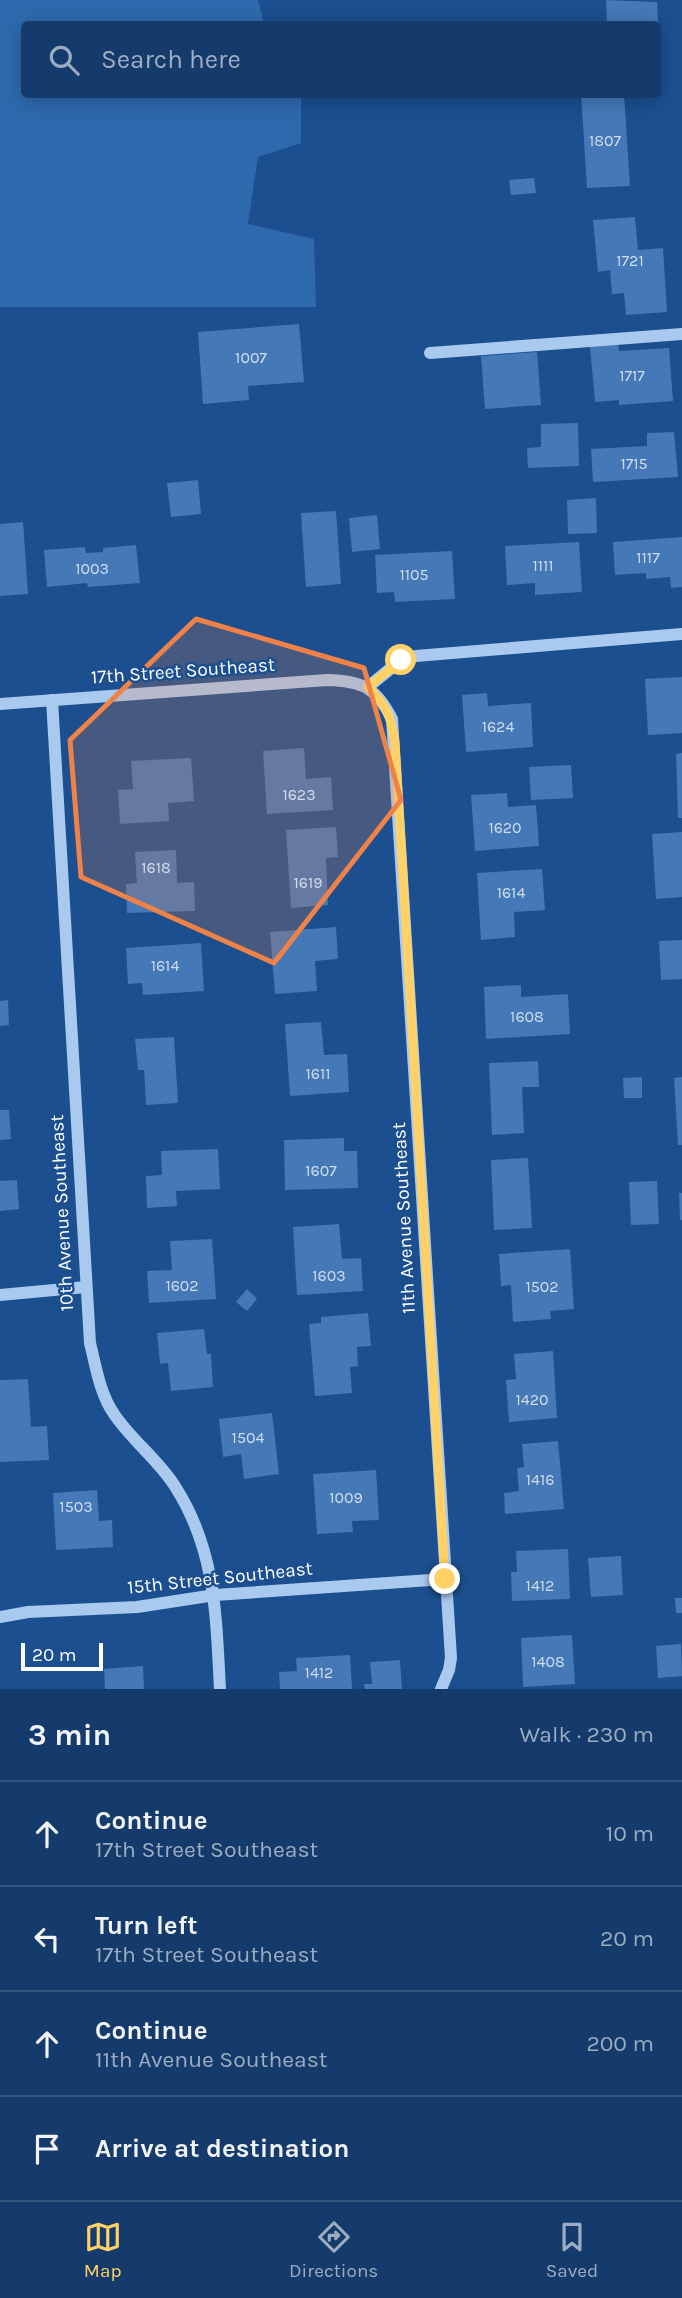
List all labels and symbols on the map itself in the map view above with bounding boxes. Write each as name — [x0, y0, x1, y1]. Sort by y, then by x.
house number: 1807 — [589, 131, 622, 150]
house number: 1721 — [616, 251, 644, 270]
house number: 1007 — [235, 348, 267, 367]
house number: 1717 — [619, 366, 645, 385]
house number: 1715 — [620, 454, 648, 473]
house number: 1117 — [636, 548, 660, 567]
house number: 1111 — [532, 556, 554, 575]
house number: 1003 — [75, 559, 109, 578]
house number: 1105 — [399, 565, 429, 584]
route start — [385, 644, 416, 675]
street label: 17th Street Southeast — [90, 654, 276, 688]
house number: 1624 — [482, 717, 514, 736]
house number: 1623 — [282, 785, 316, 804]
house number: 1620 — [488, 818, 522, 837]
house number: 1618 — [141, 858, 171, 877]
house number: 1619 — [293, 873, 323, 892]
house number: 1614 — [497, 883, 525, 902]
house number: 1614 — [151, 956, 179, 975]
house number: 1608 — [510, 1007, 544, 1026]
house number: 1611 — [305, 1064, 331, 1083]
street label: 10th Avenue Southeast — [46, 1114, 78, 1312]
street label: 11th Avenue Southeast — [388, 1122, 420, 1314]
house number: 1607 — [305, 1161, 337, 1180]
house number: 1603 — [312, 1266, 346, 1285]
house number: 1602 — [165, 1276, 199, 1295]
house number: 1502 — [525, 1277, 559, 1296]
house number: 1420 — [516, 1390, 549, 1409]
house number: 1504 — [232, 1428, 264, 1447]
house number: 1416 — [526, 1470, 554, 1489]
house number: 1009 — [329, 1488, 363, 1507]
house number: 1503 — [59, 1497, 93, 1516]
street label: 15th Street Southeast — [126, 1557, 314, 1599]
route end — [429, 1563, 460, 1594]
house number: 1412 — [526, 1576, 554, 1595]
scale bar — [21, 1640, 103, 1672]
house number: 1408 — [531, 1652, 565, 1671]
house number: 1412 — [305, 1663, 333, 1682]

